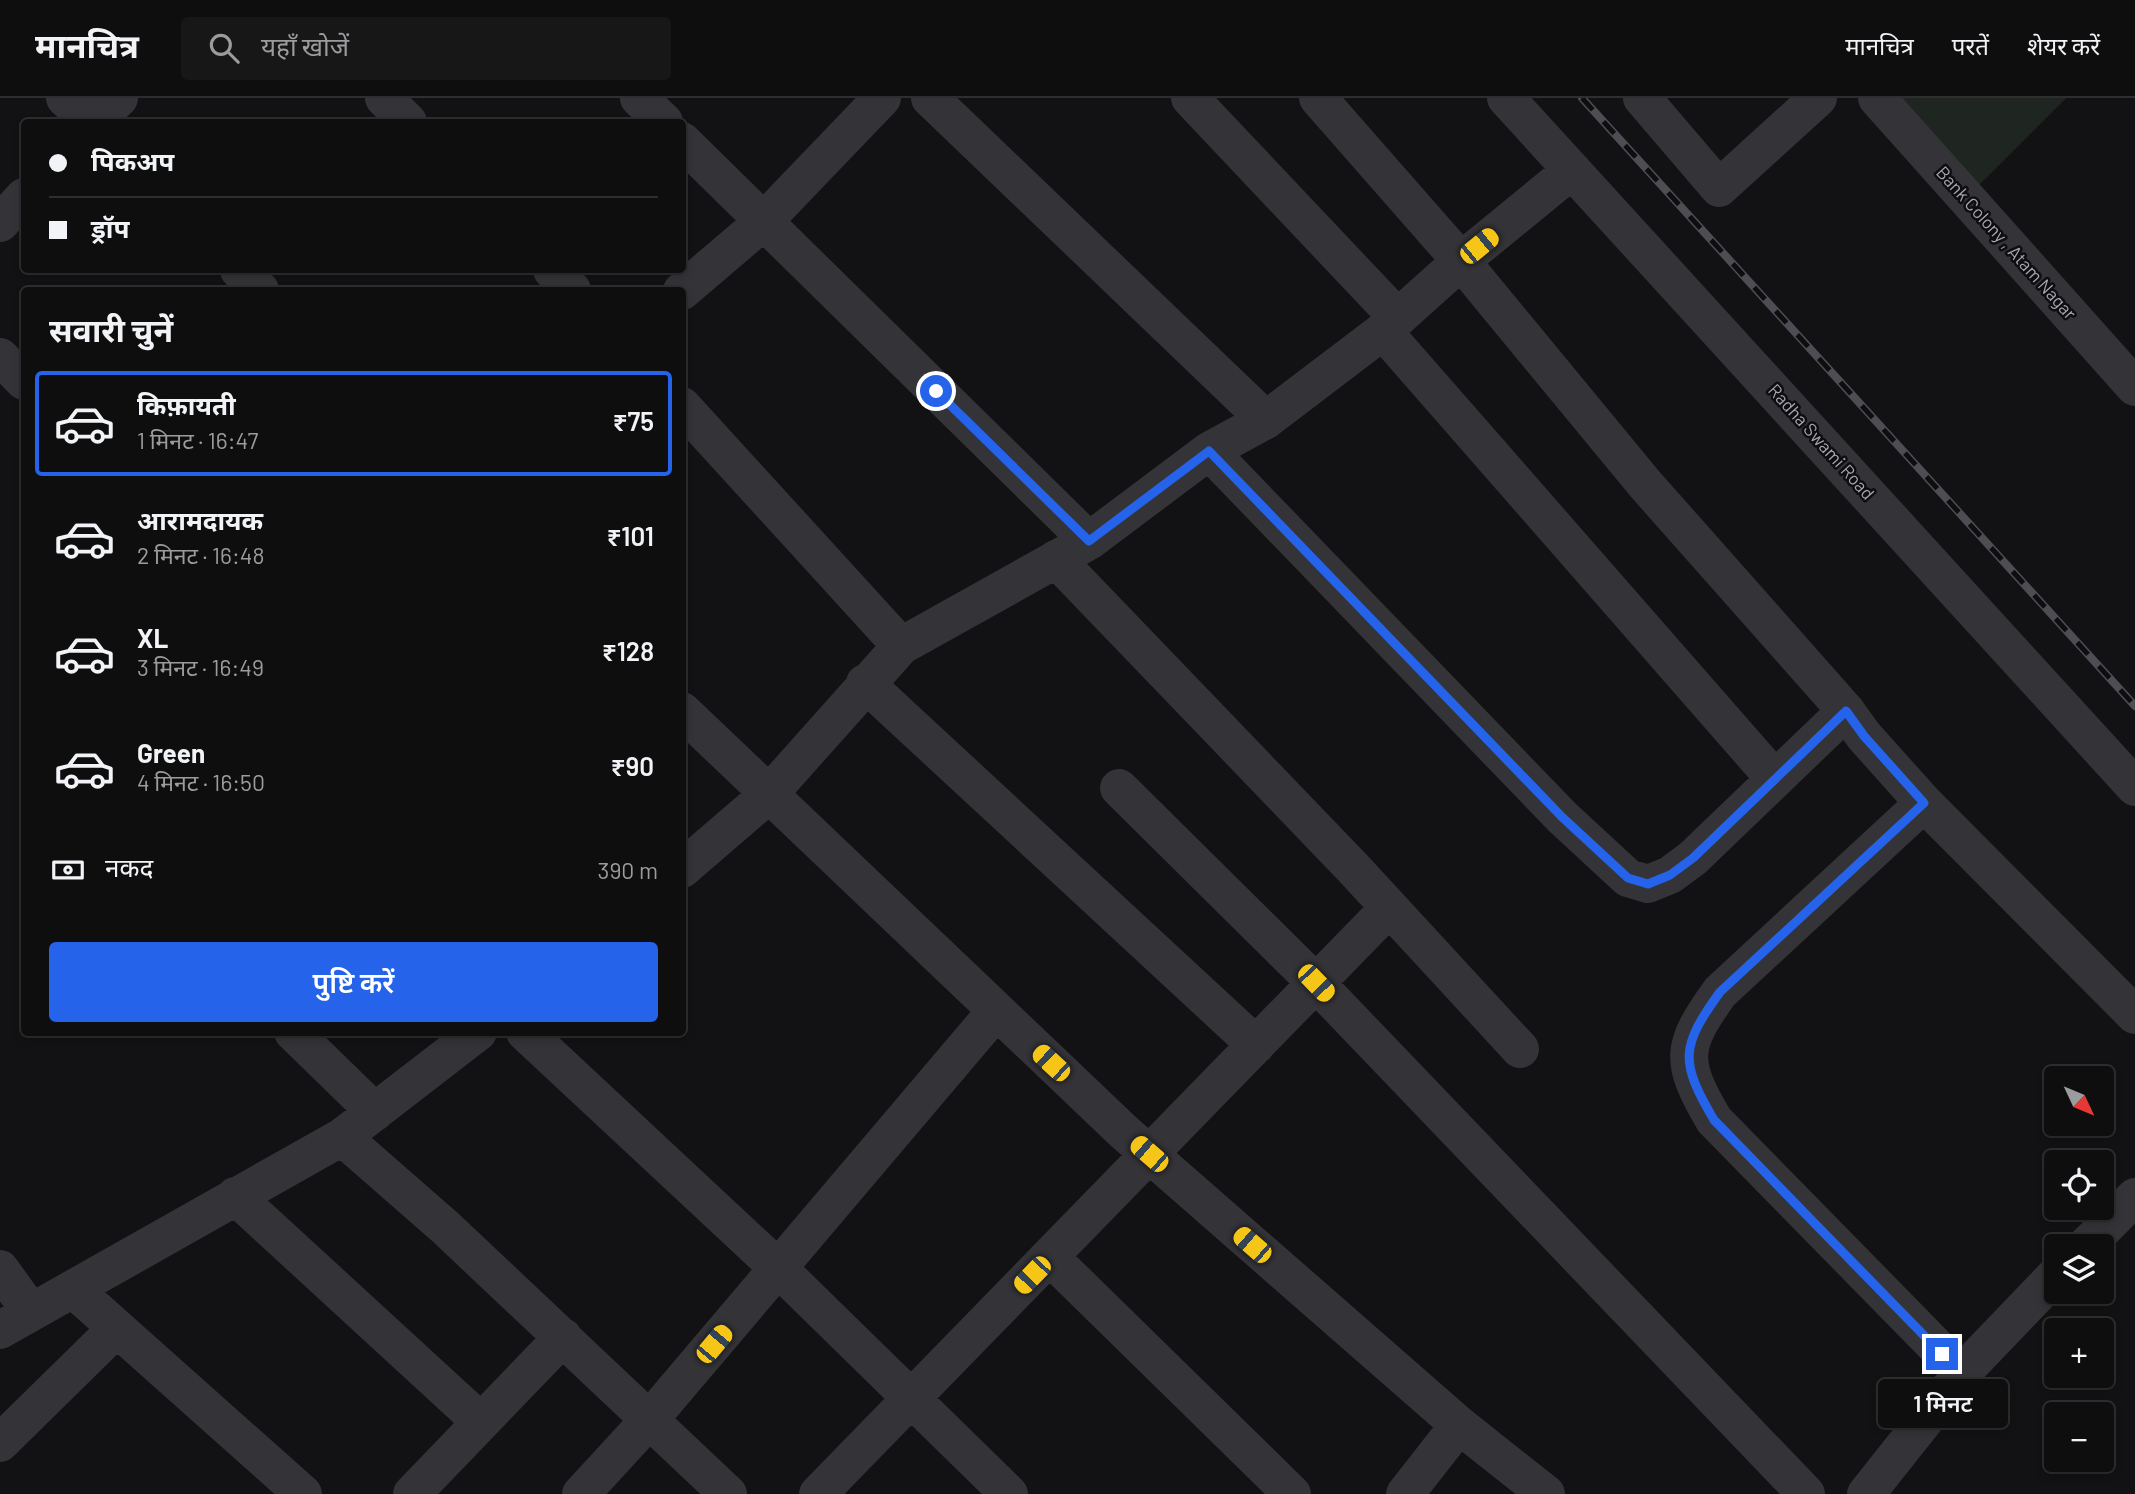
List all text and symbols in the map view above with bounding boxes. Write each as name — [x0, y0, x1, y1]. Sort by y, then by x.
search box — [181, 17, 671, 80]
text: मानचित्र — [35, 25, 139, 65]
icon: search — [205, 29, 243, 67]
text: यहाँ खोजें — [261, 30, 349, 61]
text: मानचित्र — [1845, 31, 1914, 60]
text: परतें — [1952, 31, 1989, 60]
text: शेयर करें — [2027, 31, 2100, 60]
text: पिकअप — [91, 145, 174, 176]
street label: Bank Colony , Atam Nagar — [1932, 161, 2082, 324]
text: ड्रॉप — [91, 212, 129, 243]
car — [1457, 225, 1502, 267]
text: सवारी चुनें — [49, 310, 173, 348]
route start — [920, 375, 952, 407]
street label: Radha Swami Road — [1764, 379, 1879, 504]
text: किफ़ायती — [137, 389, 236, 420]
icon: car — [53, 392, 116, 455]
text: ₹75 — [613, 405, 654, 436]
text: 1 मिनट · 16:47 — [137, 426, 258, 454]
text: आरामदायक — [137, 504, 263, 535]
icon: car — [53, 507, 116, 570]
text: ₹101 — [607, 520, 654, 551]
text: 2 मिनट · 16:48 — [137, 541, 264, 569]
icon: car — [53, 622, 116, 685]
text: XL — [137, 622, 168, 653]
text: ₹128 — [602, 635, 654, 666]
text: 3 मिनट · 16:49 — [137, 653, 264, 681]
icon: car — [53, 737, 116, 800]
text: Green — [137, 737, 205, 768]
text: ₹90 — [611, 750, 654, 781]
text: 4 मिनट · 16:50 — [137, 768, 265, 796]
icon: cash — [49, 851, 87, 889]
text: नकद — [105, 851, 153, 882]
text: 390 m — [598, 856, 658, 884]
button: पुष्टि करें — [49, 942, 658, 1022]
car — [1294, 961, 1339, 1005]
car — [1029, 1041, 1074, 1085]
north arrow — [2044, 1066, 2114, 1136]
map controls — [2044, 1066, 2114, 1472]
car — [1127, 1132, 1172, 1176]
button: locate — [2044, 1150, 2114, 1220]
car — [1230, 1223, 1275, 1267]
button: layers — [2044, 1234, 2114, 1304]
car — [1010, 1253, 1055, 1297]
button: + — [2044, 1318, 2114, 1388]
car — [693, 1321, 736, 1367]
route end — [1926, 1338, 1958, 1370]
callout: 1 मिनट — [1877, 1378, 2007, 1428]
text: 1 मिनट — [1913, 1389, 1973, 1417]
button: − — [2044, 1402, 2114, 1472]

